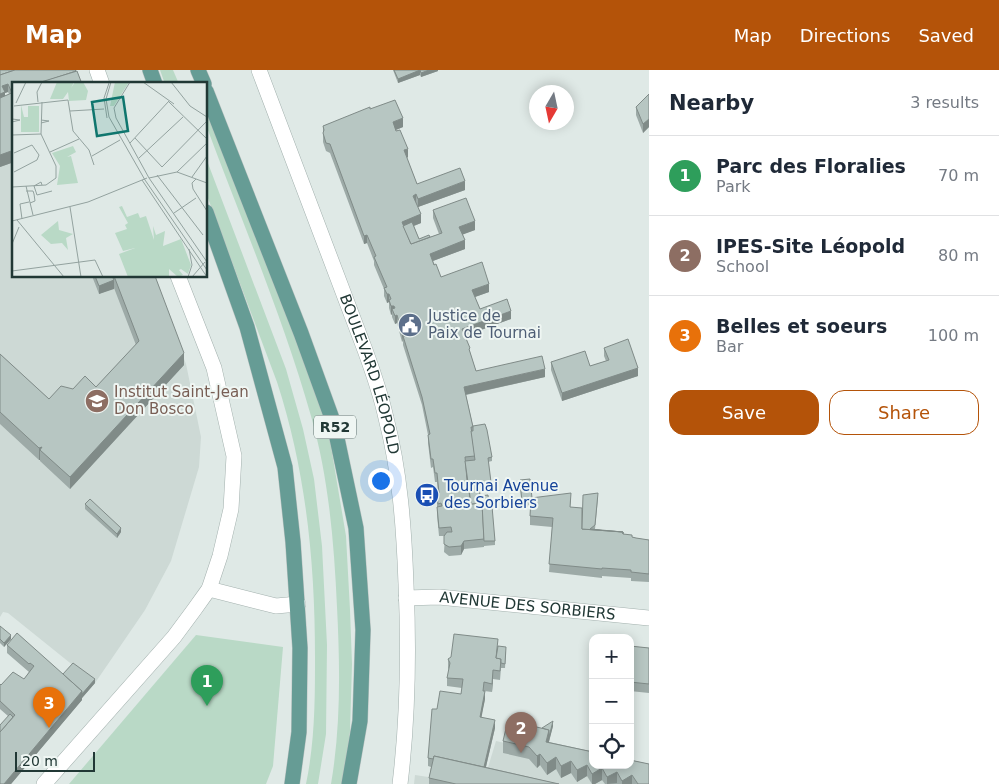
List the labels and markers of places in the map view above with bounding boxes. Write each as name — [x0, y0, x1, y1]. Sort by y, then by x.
place label: Justice de Paix de Tournai — [427, 307, 541, 342]
public building icon: Justice de Paix de Tournai — [397, 312, 423, 338]
place label: Institut Saint-Jean Don Bosco — [114, 383, 249, 418]
school or university icon: Institut Saint-Jean Don Bosco — [84, 388, 110, 414]
place label: Tournai Avenue des Sorbiers — [443, 477, 559, 512]
bus stop icon: Tournai Avenue des Sorbiers — [414, 482, 440, 508]
pin: 1 — [191, 665, 223, 706]
pin: 3 — [33, 687, 65, 728]
pin: 2 — [505, 712, 537, 753]

